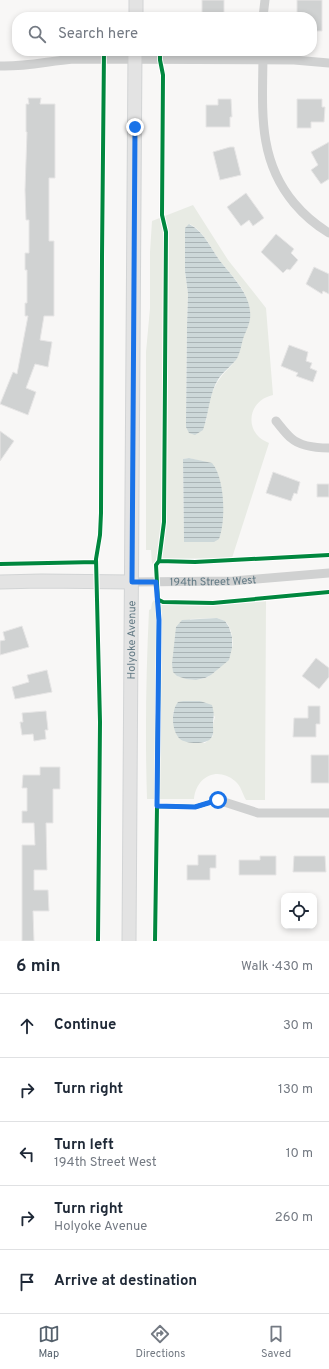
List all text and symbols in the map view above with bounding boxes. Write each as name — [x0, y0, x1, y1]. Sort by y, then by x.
search box — [12, 12, 317, 56]
icon: search — [26, 23, 48, 45]
text: Search here — [58, 25, 138, 44]
route end — [126, 118, 144, 136]
street label: 194th Street West — [169, 573, 257, 590]
street label: Holyoke Avenue — [125, 600, 139, 680]
route start — [209, 791, 227, 809]
map controls — [281, 893, 317, 929]
button: locate — [281, 893, 317, 929]
text: 6 min — [16, 956, 60, 978]
text: Walk · 430 m — [241, 959, 313, 975]
icon: ahead — [16, 1015, 38, 1037]
text: Continue — [54, 1016, 116, 1035]
text: 30 m — [283, 1018, 313, 1034]
icon: right — [16, 1079, 38, 1101]
text: Turn right — [54, 1080, 123, 1099]
text: 130 m — [278, 1082, 313, 1098]
text: Turn left — [54, 1136, 114, 1155]
icon: left — [16, 1143, 38, 1165]
text: 10 m — [286, 1146, 313, 1162]
text: 194th Street West — [54, 1155, 157, 1171]
text: Turn right — [54, 1200, 123, 1219]
icon: right — [16, 1207, 38, 1229]
text: 260 m — [275, 1210, 313, 1226]
text: Holyoke Avenue — [54, 1219, 147, 1235]
icon: arrive — [16, 1271, 38, 1293]
text: Arrive at destination — [54, 1272, 197, 1291]
tab: Map — [38, 1323, 60, 1361]
tab: Directions — [135, 1323, 185, 1361]
tab: Saved — [261, 1323, 291, 1361]

